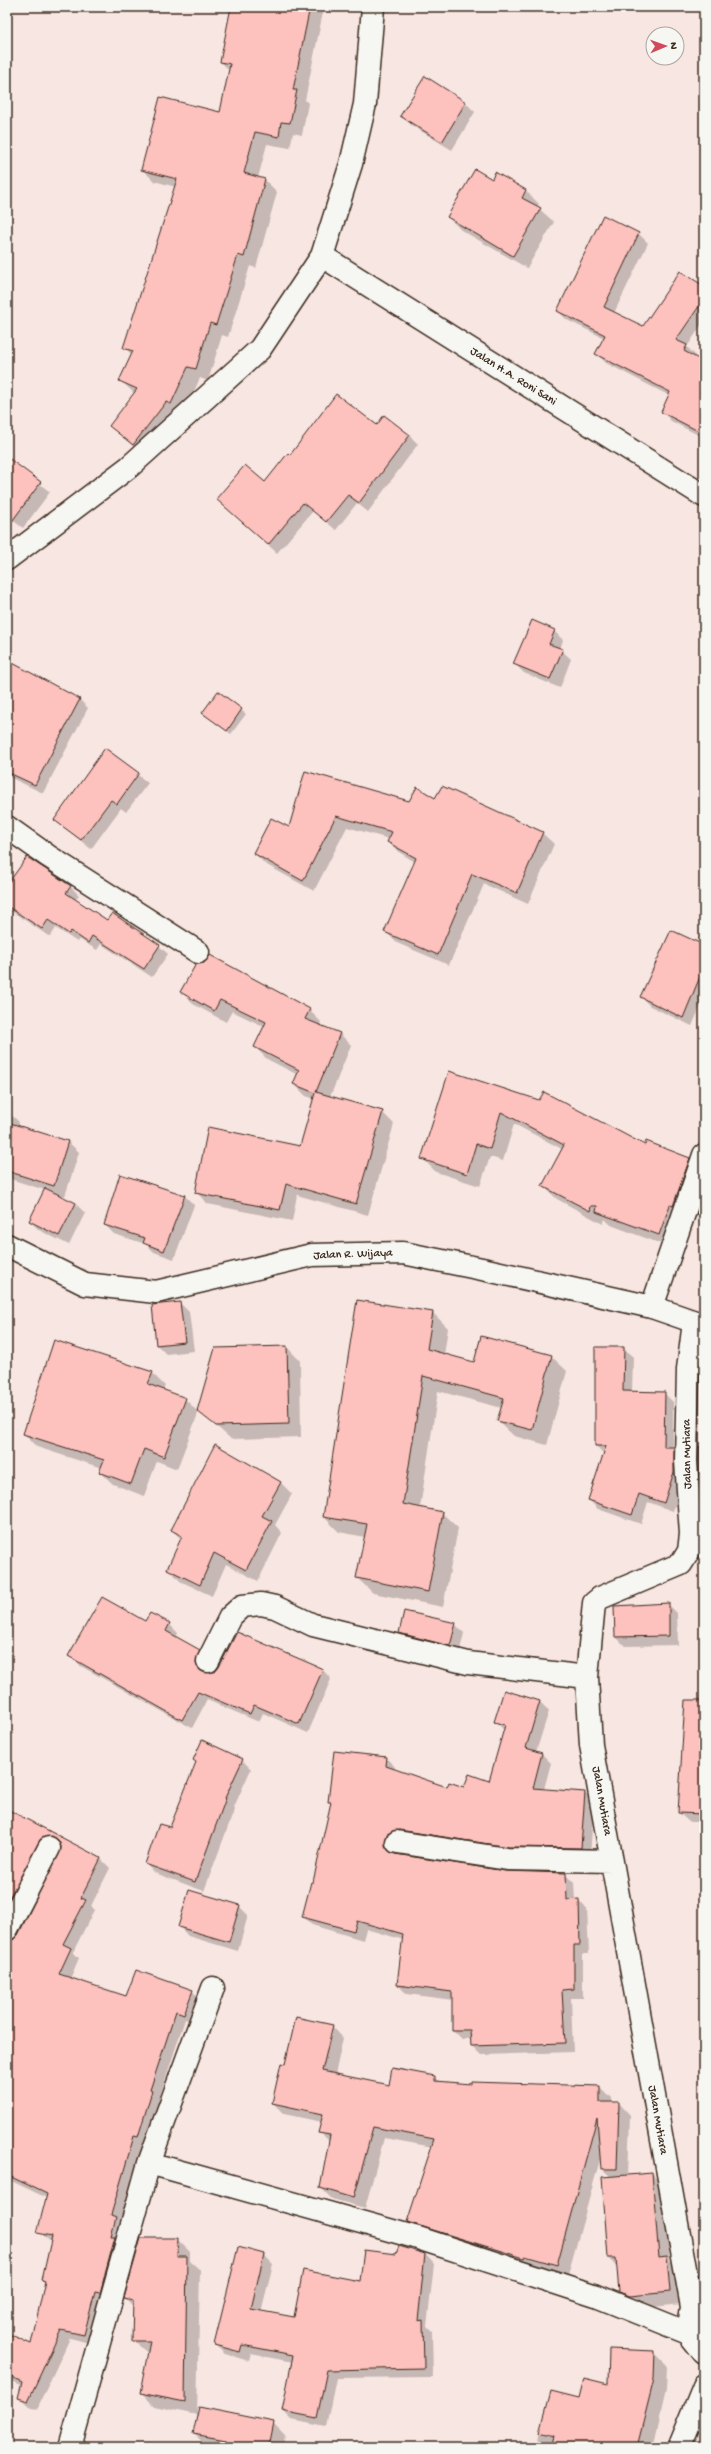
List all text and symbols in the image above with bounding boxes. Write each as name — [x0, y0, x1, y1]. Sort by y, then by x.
north arrow — [645, 26, 685, 66]
text: N — [667, 42, 679, 50]
street label: Jalan H.A. Roni Sani — [467, 345, 559, 409]
street label: Jalan R. Wijaya — [313, 1247, 393, 1263]
street label: Jalan Mutiara — [680, 1419, 696, 1489]
street label: Jalan Mutiara — [588, 1765, 614, 1837]
street label: Jalan Mutiara — [644, 2084, 670, 2156]

